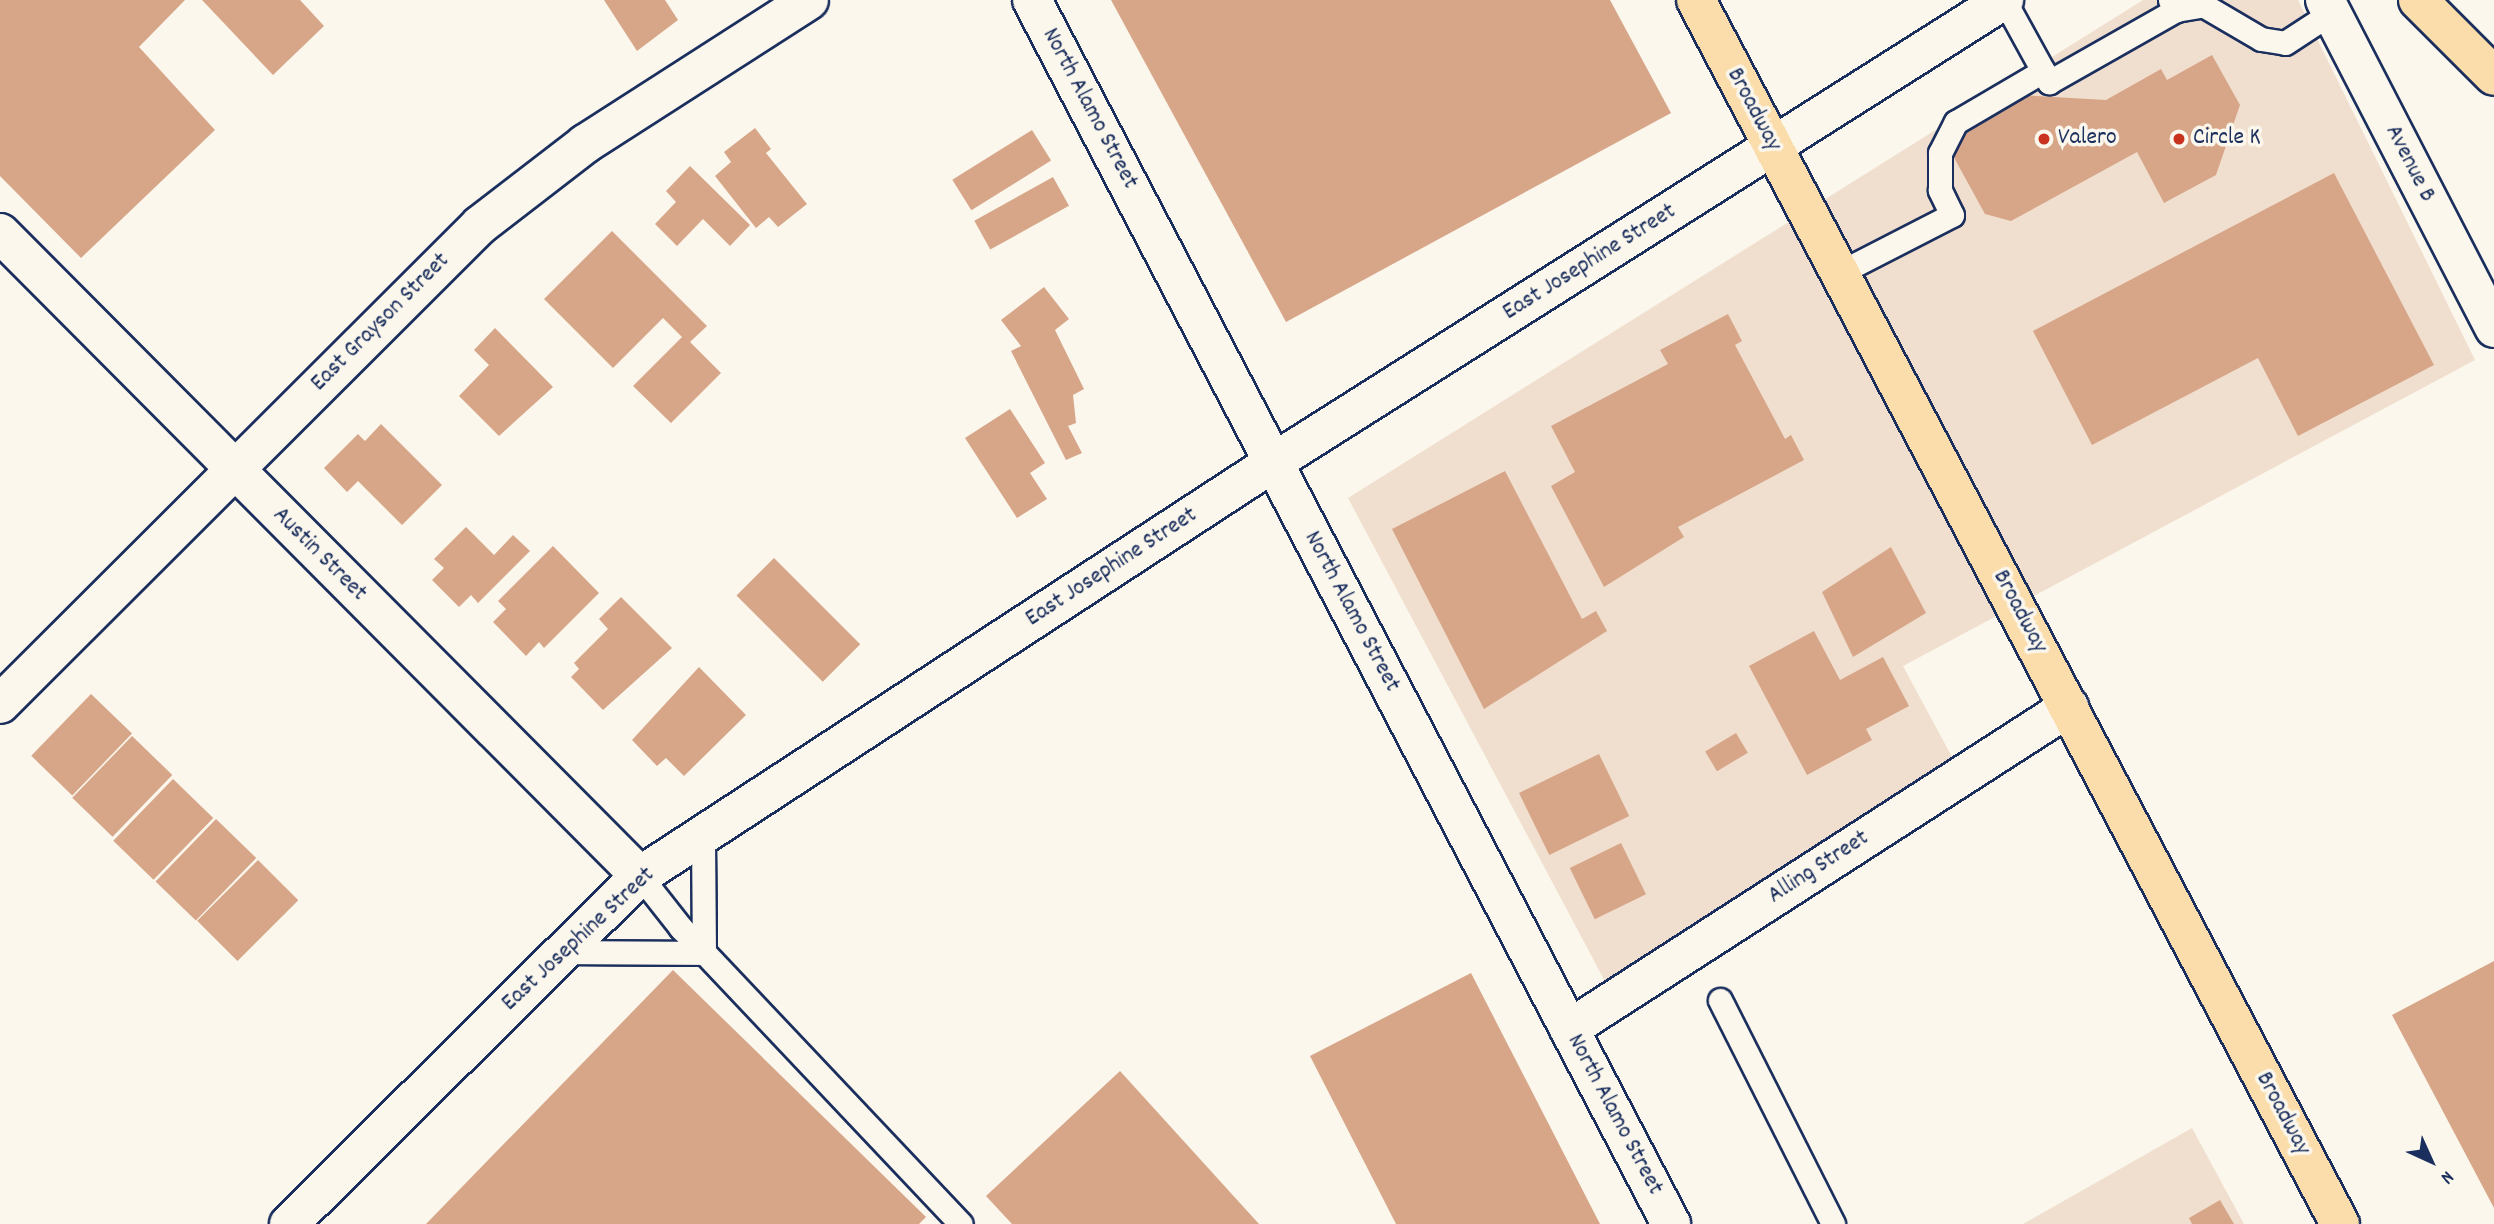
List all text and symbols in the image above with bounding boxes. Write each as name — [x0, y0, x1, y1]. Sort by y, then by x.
street label: North Alamo Street — [1035, 24, 1143, 194]
street label: Broadway — [1719, 64, 1787, 156]
street label: Avenue B — [2377, 121, 2441, 207]
place label: Valero — [2058, 125, 2117, 153]
place label: Circle K — [2193, 125, 2261, 153]
marker: Valero — [2036, 131, 2052, 147]
marker: Circle K — [2171, 131, 2187, 147]
street label: East Josephine Street — [1498, 198, 1682, 328]
street label: East Grayson Street — [306, 248, 456, 398]
street label: Austin Street — [266, 502, 372, 608]
street label: East Josephine Street — [1021, 502, 1203, 634]
street label: North Alamo Street — [1297, 527, 1405, 697]
street label: Broadway — [1985, 566, 2053, 658]
street label: Alling Street — [1763, 825, 1875, 911]
street label: East Josephine Street — [497, 862, 661, 1018]
street label: North Alamo Street — [1560, 1030, 1668, 1200]
street label: Broadway — [2248, 1068, 2316, 1160]
north arrow — [2396, 1126, 2466, 1196]
text: N — [2433, 1163, 2459, 1189]

